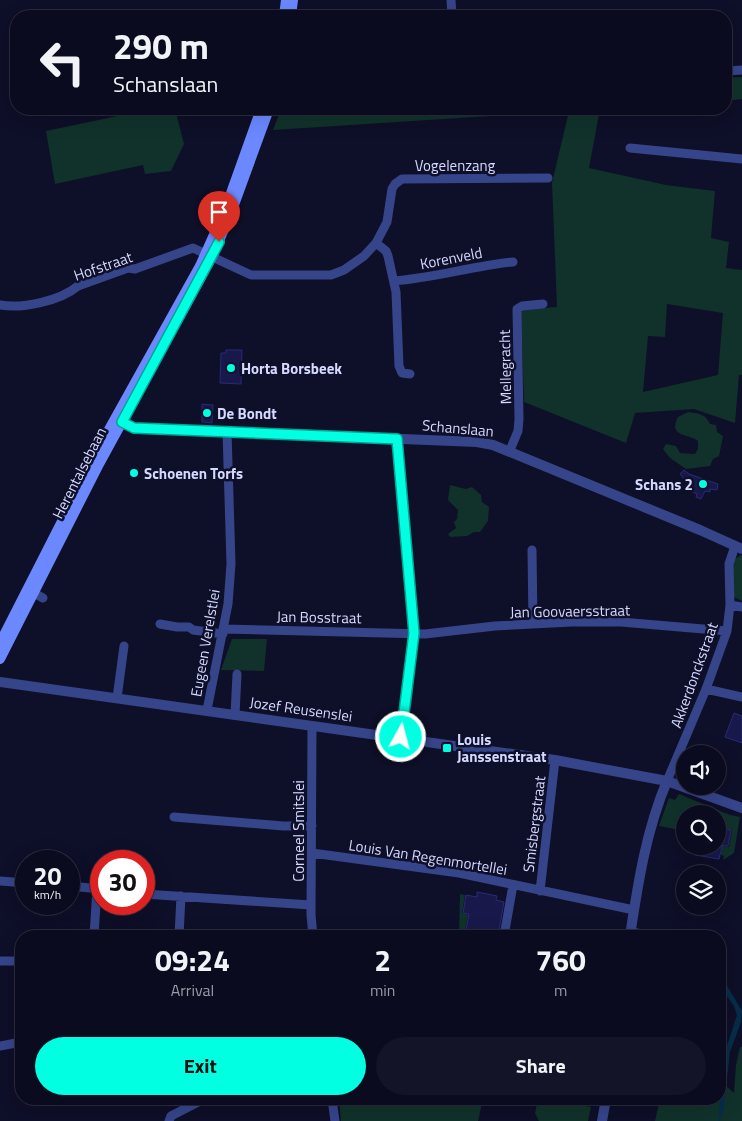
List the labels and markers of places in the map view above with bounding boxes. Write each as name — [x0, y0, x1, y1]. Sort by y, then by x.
pin — [198, 191, 240, 242]
place label: Horta Borsbeek — [241, 357, 342, 380]
marker: Horta Borsbeek — [225, 362, 237, 374]
place label: De Bondt — [217, 402, 277, 425]
marker: De Bondt — [201, 407, 213, 419]
place label: Schoenen Torfs — [144, 462, 243, 485]
marker: Schoenen Torfs — [128, 467, 140, 479]
place label: Schans 2 — [635, 473, 693, 496]
marker: Schans 2 — [697, 478, 709, 490]
place label: Louis Janssenstraat — [457, 728, 547, 768]
marker: Louis Janssenstraat — [441, 742, 453, 754]

